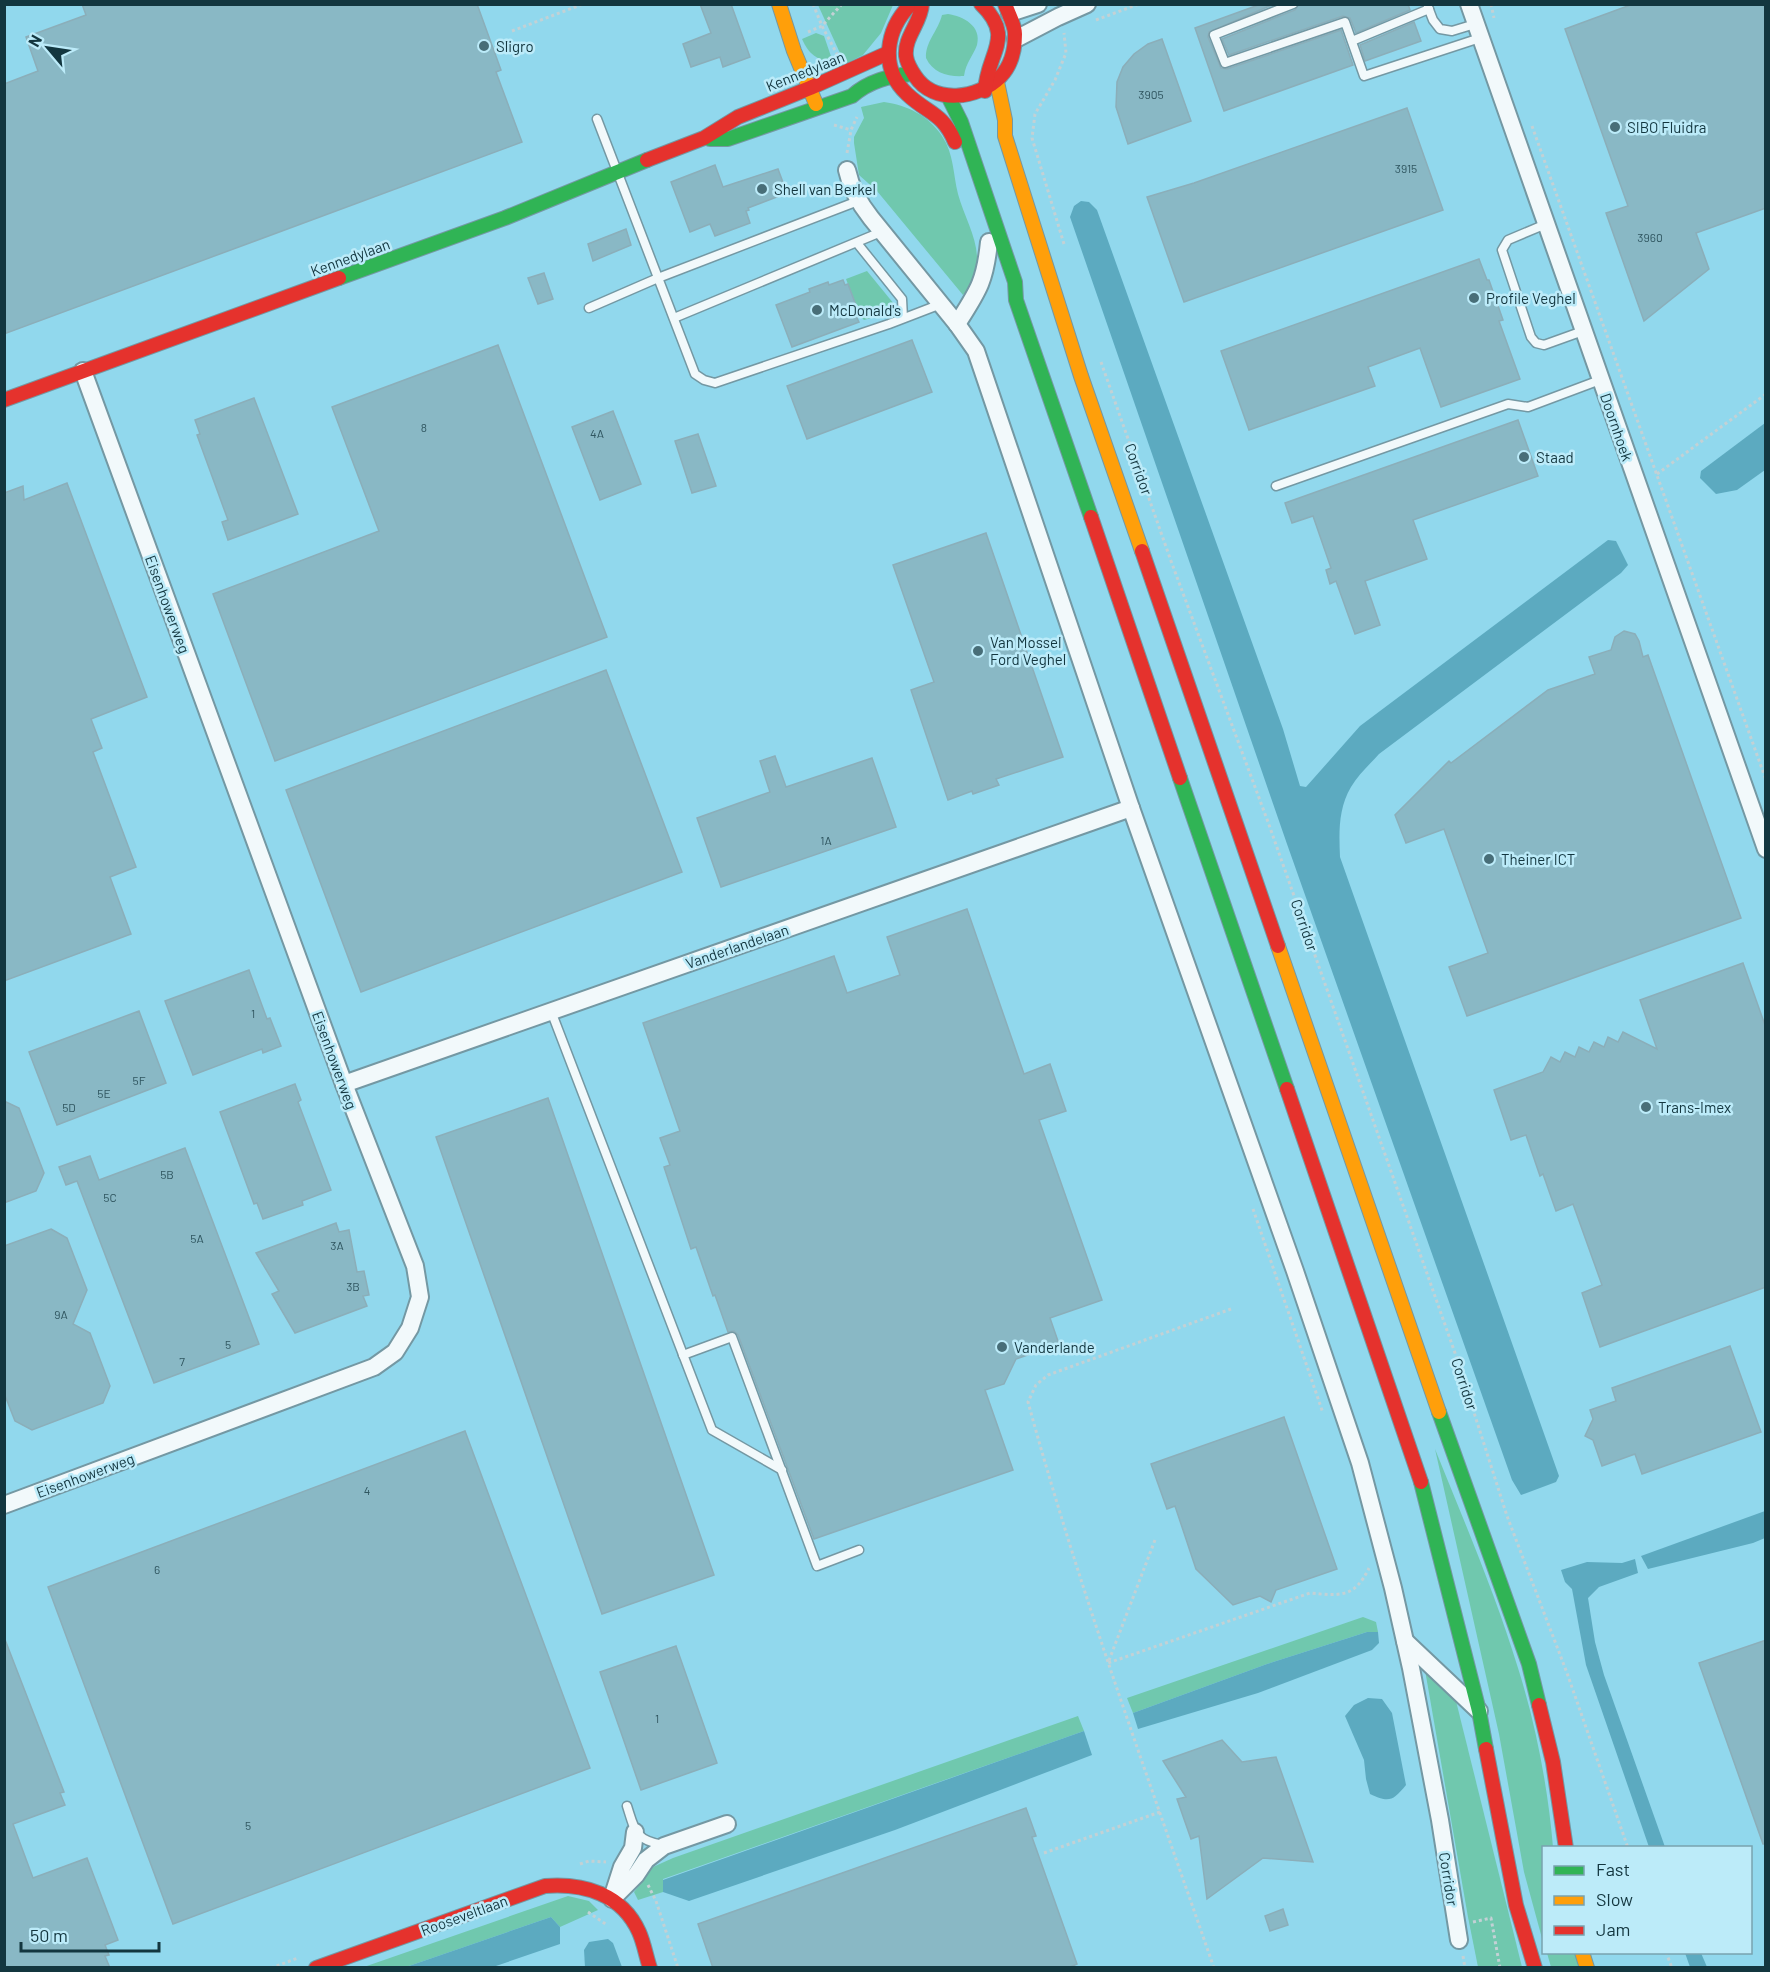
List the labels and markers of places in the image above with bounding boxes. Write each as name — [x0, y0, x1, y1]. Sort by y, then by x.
place label: Sligro — [496, 37, 534, 55]
marker: Sligro — [477, 39, 491, 53]
place label: SIBO Fluidra — [1627, 118, 1706, 136]
marker: SIBO Fluidra — [1608, 120, 1622, 134]
place label: Shell van Berkel — [774, 180, 876, 198]
marker: Shell van Berkel — [755, 182, 769, 196]
place label: Profile Veghel — [1486, 289, 1576, 307]
marker: Profile Veghel — [1467, 291, 1481, 305]
place label: McDonald's — [829, 301, 901, 319]
marker: McDonald's — [810, 303, 824, 317]
place label: Staad — [1536, 448, 1574, 466]
marker: Staad — [1517, 450, 1531, 464]
place label: Van Mossel Ford Veghel — [990, 633, 1066, 668]
marker: Van Mossel Ford Veghel — [971, 644, 985, 658]
place label: Theiner ICT — [1501, 850, 1575, 868]
marker: Theiner ICT — [1482, 852, 1496, 866]
place label: Trans-Imex — [1658, 1098, 1731, 1116]
marker: Trans-Imex — [1639, 1100, 1653, 1114]
place label: Vanderlande — [1014, 1338, 1095, 1356]
marker: Vanderlande — [995, 1340, 1009, 1354]

